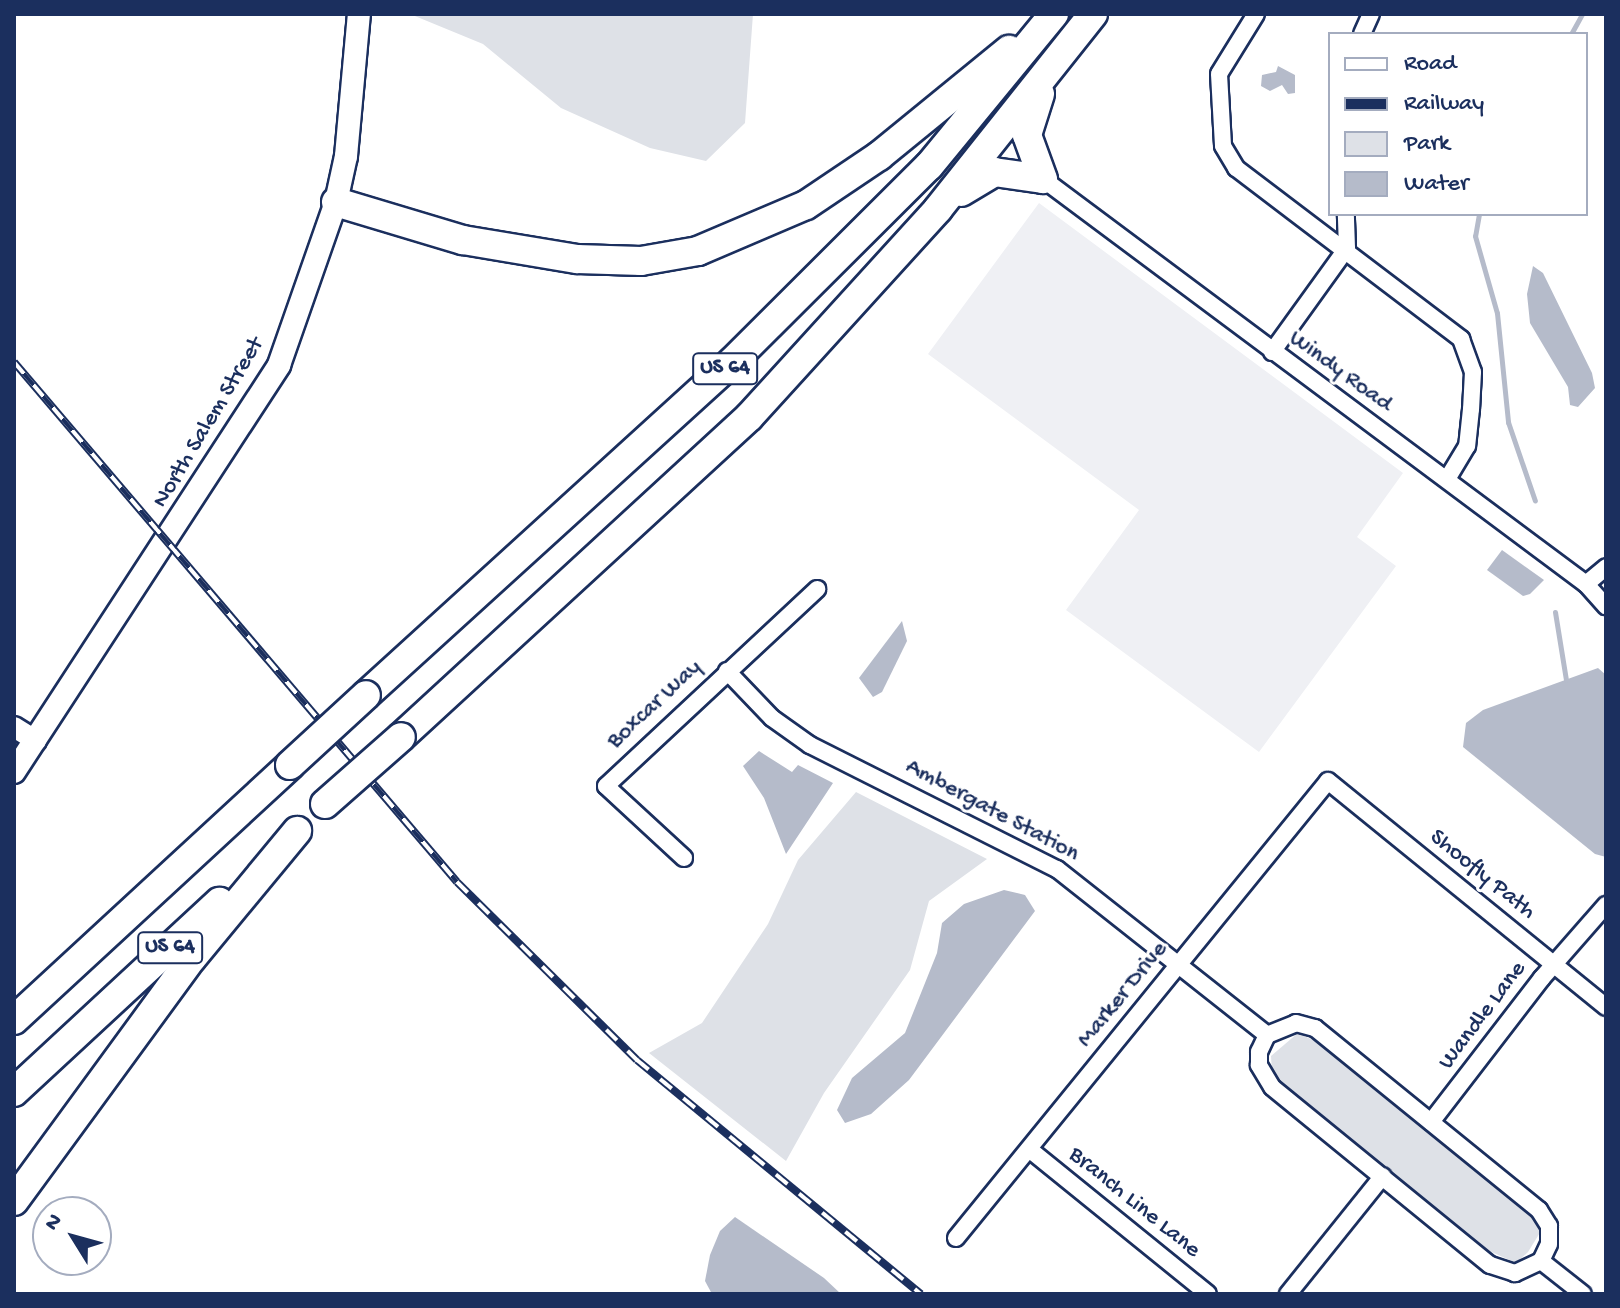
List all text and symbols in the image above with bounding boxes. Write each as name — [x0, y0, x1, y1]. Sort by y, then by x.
legend — [1328, 32, 1588, 216]
text: Road — [1404, 50, 1456, 79]
text: Railway — [1404, 90, 1484, 119]
text: Park — [1404, 130, 1450, 159]
text: Water — [1404, 170, 1468, 199]
street label: Windy Road — [1283, 325, 1397, 419]
street label: North Salem Street — [147, 333, 271, 513]
road number: US 64 — [691, 351, 759, 387]
street label: Boxcar Way — [602, 654, 708, 756]
street label: Ambergate Station — [900, 753, 1084, 869]
street label: Shoofly Path — [1423, 823, 1541, 927]
road number: US 64 — [136, 930, 204, 966]
street label: Marker Drive — [1072, 936, 1174, 1054]
street label: Wandle Lane — [1433, 956, 1533, 1076]
street label: Branch Line Lane — [1062, 1141, 1206, 1265]
north arrow — [32, 1196, 112, 1276]
text: N — [40, 1209, 69, 1236]

